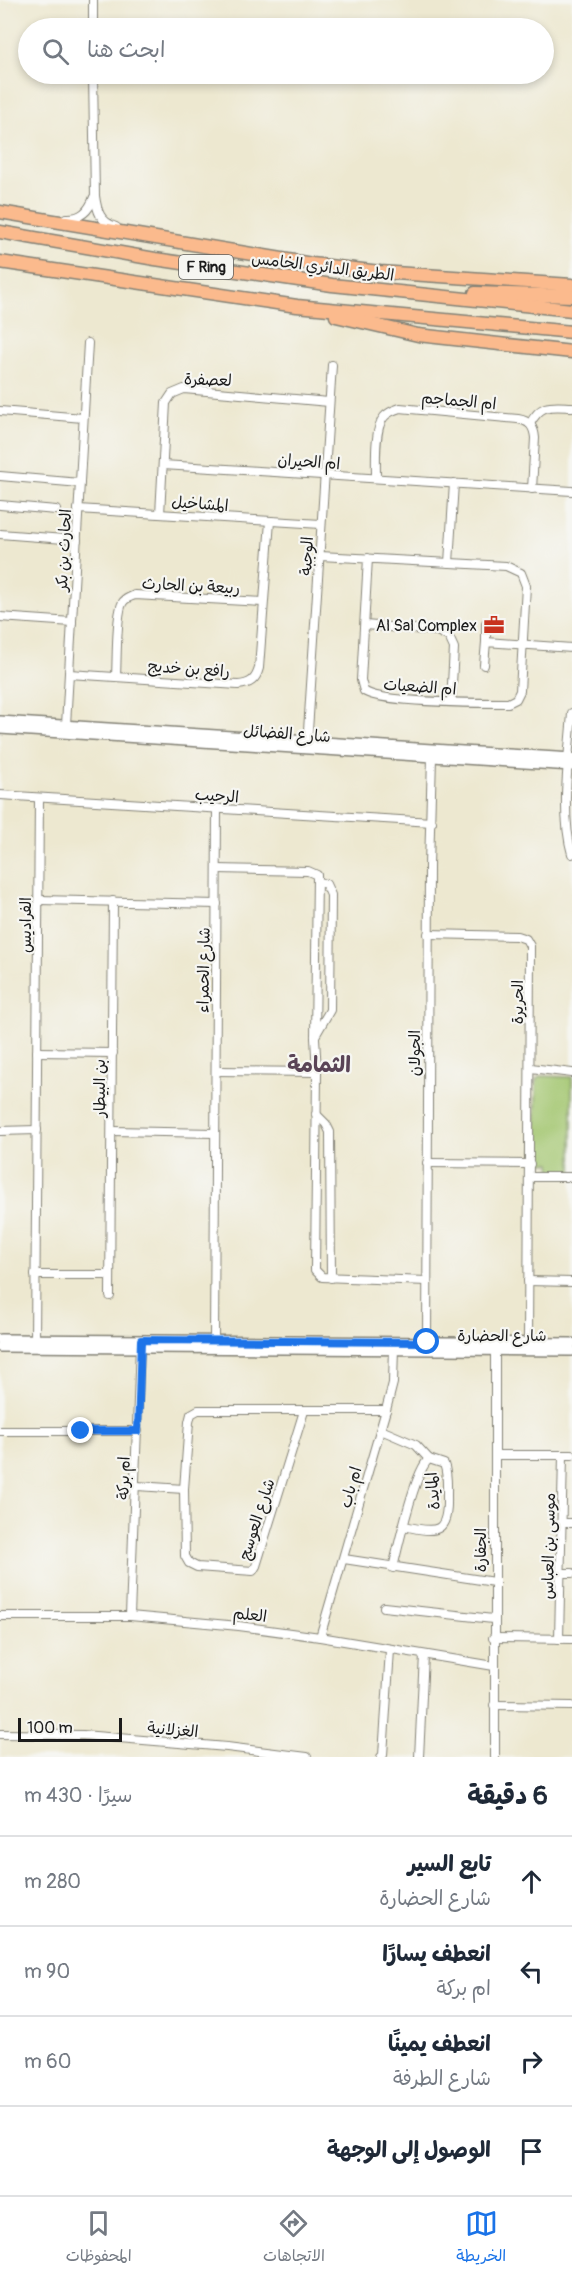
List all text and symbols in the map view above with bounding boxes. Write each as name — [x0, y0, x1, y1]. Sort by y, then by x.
search box — [18, 18, 554, 84]
icon: search — [39, 35, 72, 68]
text: ابحث هنا — [87, 36, 165, 64]
street label: الطريق الدائري الخامس — [250, 248, 395, 287]
road number: F Ring — [179, 255, 233, 279]
street label: لعصفرة — [184, 369, 232, 391]
street label: ام الجماجم — [420, 388, 497, 416]
street label: ام الحيران — [277, 450, 341, 476]
street label: المشاخيل — [171, 492, 229, 516]
street label: الحارث بن بكر — [52, 508, 76, 594]
street label: الوجبة — [296, 536, 318, 576]
street label: ربيعة بن الحارث — [141, 573, 241, 599]
office icon: Al Sal Complex — [482, 613, 506, 637]
place label: Al Sal Complex — [376, 616, 477, 636]
street label: رافع بن خديج — [147, 656, 231, 683]
street label: ام الضعيات — [383, 674, 457, 702]
street label: شارع الفضائل — [242, 721, 331, 748]
street label: الرحيب — [194, 784, 240, 808]
street label: الفراديس — [16, 897, 36, 953]
street label: شارع الحمراء — [193, 927, 216, 1013]
street label: الحريرة — [508, 980, 528, 1024]
street label: الجولان — [405, 1030, 425, 1076]
district label: الثمامة — [287, 1051, 351, 1079]
street label: بن البيطار — [90, 1059, 110, 1119]
street label: شارع الحضارة — [457, 1326, 547, 1347]
route start — [413, 1328, 439, 1354]
route end — [67, 1417, 93, 1443]
street label: ام بركة — [113, 1456, 137, 1500]
street label: ام باب — [336, 1464, 368, 1511]
street label: المايدة — [421, 1471, 445, 1511]
street label: شارع العوسج — [234, 1476, 280, 1563]
street label: موسى بن العباس — [538, 1492, 560, 1600]
street label: الجفارة — [471, 1528, 491, 1572]
street label: العلم — [232, 1603, 268, 1629]
scale bar — [18, 1715, 122, 1742]
text: 100 m — [27, 1718, 73, 1738]
street label: الغزلانية — [147, 1718, 199, 1742]
text: 6 دقيقة — [467, 1780, 548, 1812]
text: سيرًا · 430 m — [24, 1783, 132, 1808]
text: تابع السير — [408, 1850, 491, 1878]
icon: ahead — [515, 1865, 548, 1898]
text: 280 m — [24, 1869, 81, 1894]
text: شارع الحضارة — [379, 1886, 491, 1911]
text: انعطف يسارًا — [382, 1940, 491, 1968]
icon: left — [515, 1955, 548, 1988]
text: 90 m — [24, 1959, 70, 1984]
text: ام بركة — [437, 1976, 491, 2001]
text: انعطف يمينًا — [388, 2030, 491, 2058]
icon: right — [515, 2045, 548, 2078]
text: 60 m — [24, 2049, 71, 2074]
text: شارع الطرفة — [393, 2066, 491, 2091]
icon: arrive — [515, 2135, 548, 2168]
text: الوصول إلى الوجهة — [327, 2136, 491, 2164]
tab: المحفوظات — [66, 2207, 132, 2270]
tab: الاتجاهات — [263, 2207, 325, 2270]
tab: الخريطة — [456, 2207, 506, 2270]

